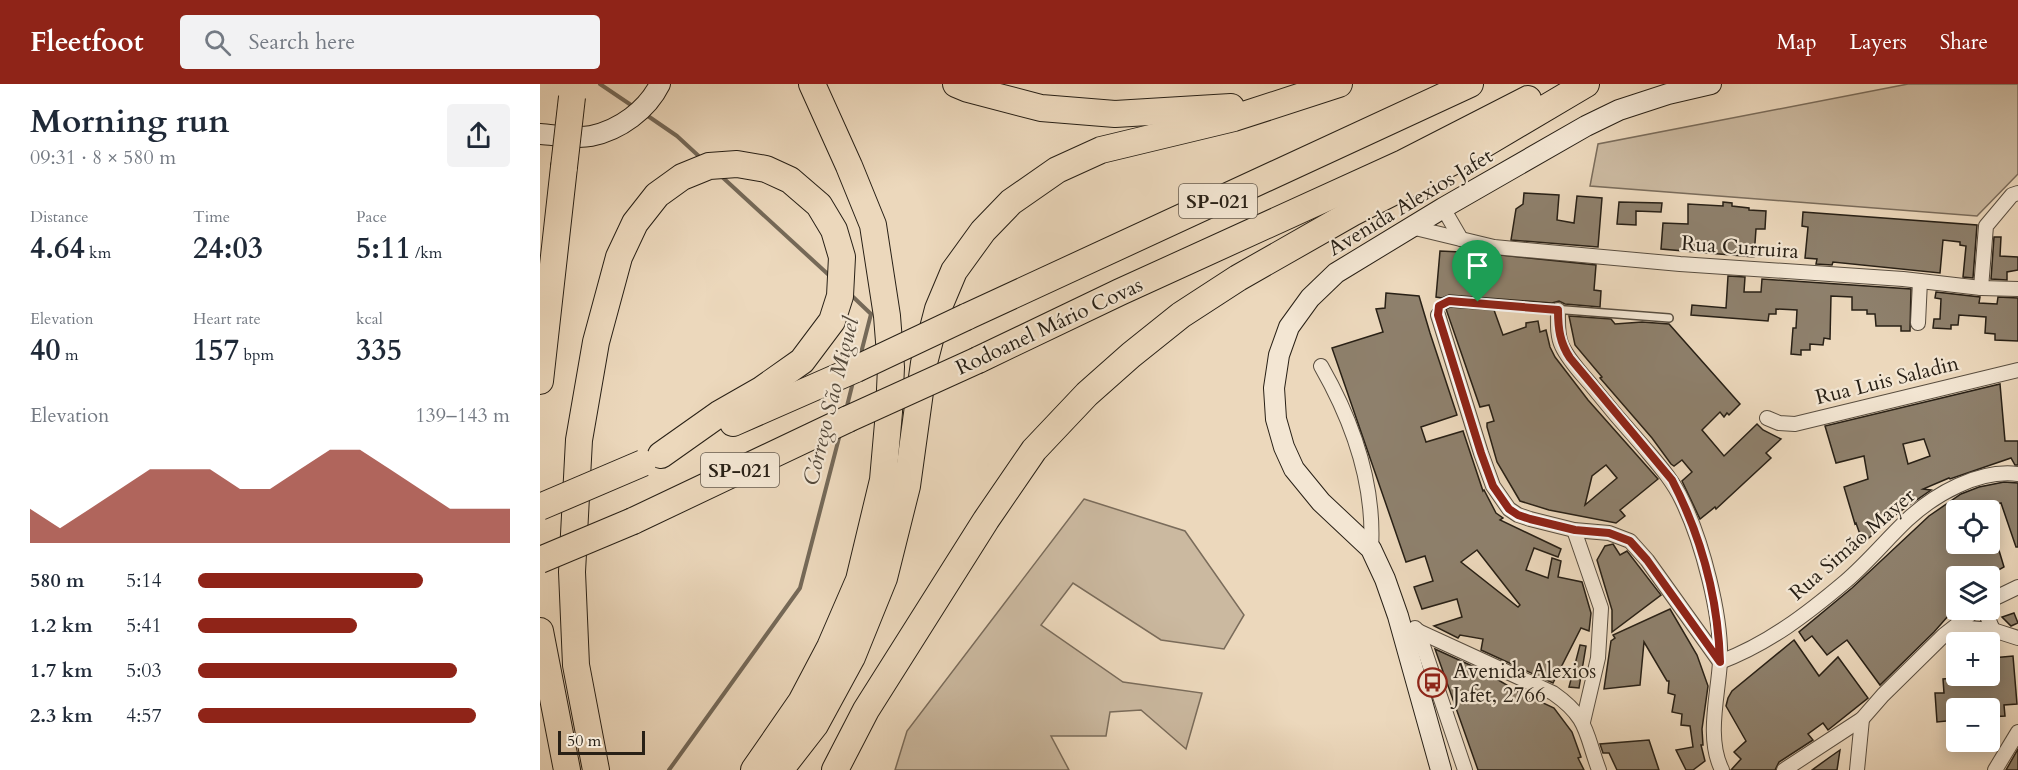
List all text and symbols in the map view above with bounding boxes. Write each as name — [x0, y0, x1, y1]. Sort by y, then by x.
search box — [180, 15, 600, 69]
text: Fleetfoot — [30, 23, 144, 61]
icon: search — [201, 26, 234, 59]
text: Search here — [249, 27, 355, 57]
text: Map — [1777, 28, 1817, 57]
text: Layers — [1850, 28, 1907, 57]
text: Share — [1940, 28, 1988, 57]
text: Morning run — [30, 99, 230, 144]
button: share — [447, 104, 510, 167]
street label: Avenida Alexios Jafet — [1322, 141, 1499, 263]
text: 09:31 · 8 × 580 m — [30, 144, 176, 171]
road number: SP-021 — [1179, 184, 1257, 218]
text: Distance — [30, 206, 88, 228]
text: Time — [193, 206, 230, 228]
text: Pace — [356, 206, 387, 228]
text: 4.64 — [30, 228, 85, 269]
text: 24:03 — [193, 228, 263, 269]
text: 5:11 — [356, 228, 411, 269]
street label: Rua Curruira — [1680, 229, 1800, 266]
pin — [1452, 240, 1503, 302]
text: km — [85, 242, 111, 264]
text: /km — [411, 242, 442, 264]
icon: arrive — [1461, 249, 1494, 282]
street label: Rodoanel Mário Covas — [951, 270, 1148, 383]
text: Elevation — [30, 308, 94, 330]
text: Heart rate — [193, 308, 261, 330]
text: kcal — [356, 308, 383, 330]
water label: Córrego São Miguel — [796, 313, 867, 488]
text: 40 — [30, 330, 61, 371]
text: 157 — [193, 330, 239, 371]
text: 335 — [356, 330, 402, 371]
text: m — [61, 344, 79, 366]
text: bpm — [239, 344, 274, 366]
street label: Rua Luis Saladin — [1812, 349, 1962, 412]
text: Elevation — [30, 402, 109, 429]
text: 139–143 m — [415, 402, 510, 429]
road number: SP-021 — [701, 453, 779, 487]
street label: Rua Simão Mayer — [1783, 481, 1922, 607]
map controls — [1946, 500, 2000, 752]
button: locate — [1946, 500, 2000, 554]
button: layers — [1946, 566, 2000, 620]
text: 580 m — [30, 567, 85, 594]
text: 5:14 — [126, 567, 162, 594]
text: 1.2 km — [30, 612, 93, 639]
text: 5:41 — [126, 612, 162, 639]
button: + — [1946, 632, 2000, 686]
text: 1.7 km — [30, 657, 93, 684]
text: 5:03 — [126, 657, 162, 684]
place label: Avenida Alexios Jafet, 2766 — [1450, 657, 1596, 710]
bus stop icon: Avenida Alexios Jafet, 2766 — [1416, 667, 1448, 699]
button: − — [1946, 698, 2000, 752]
text: 2.3 km — [30, 702, 93, 729]
text: 4:57 — [126, 702, 162, 729]
scale bar — [558, 728, 645, 756]
text: 50 m — [567, 730, 601, 752]

